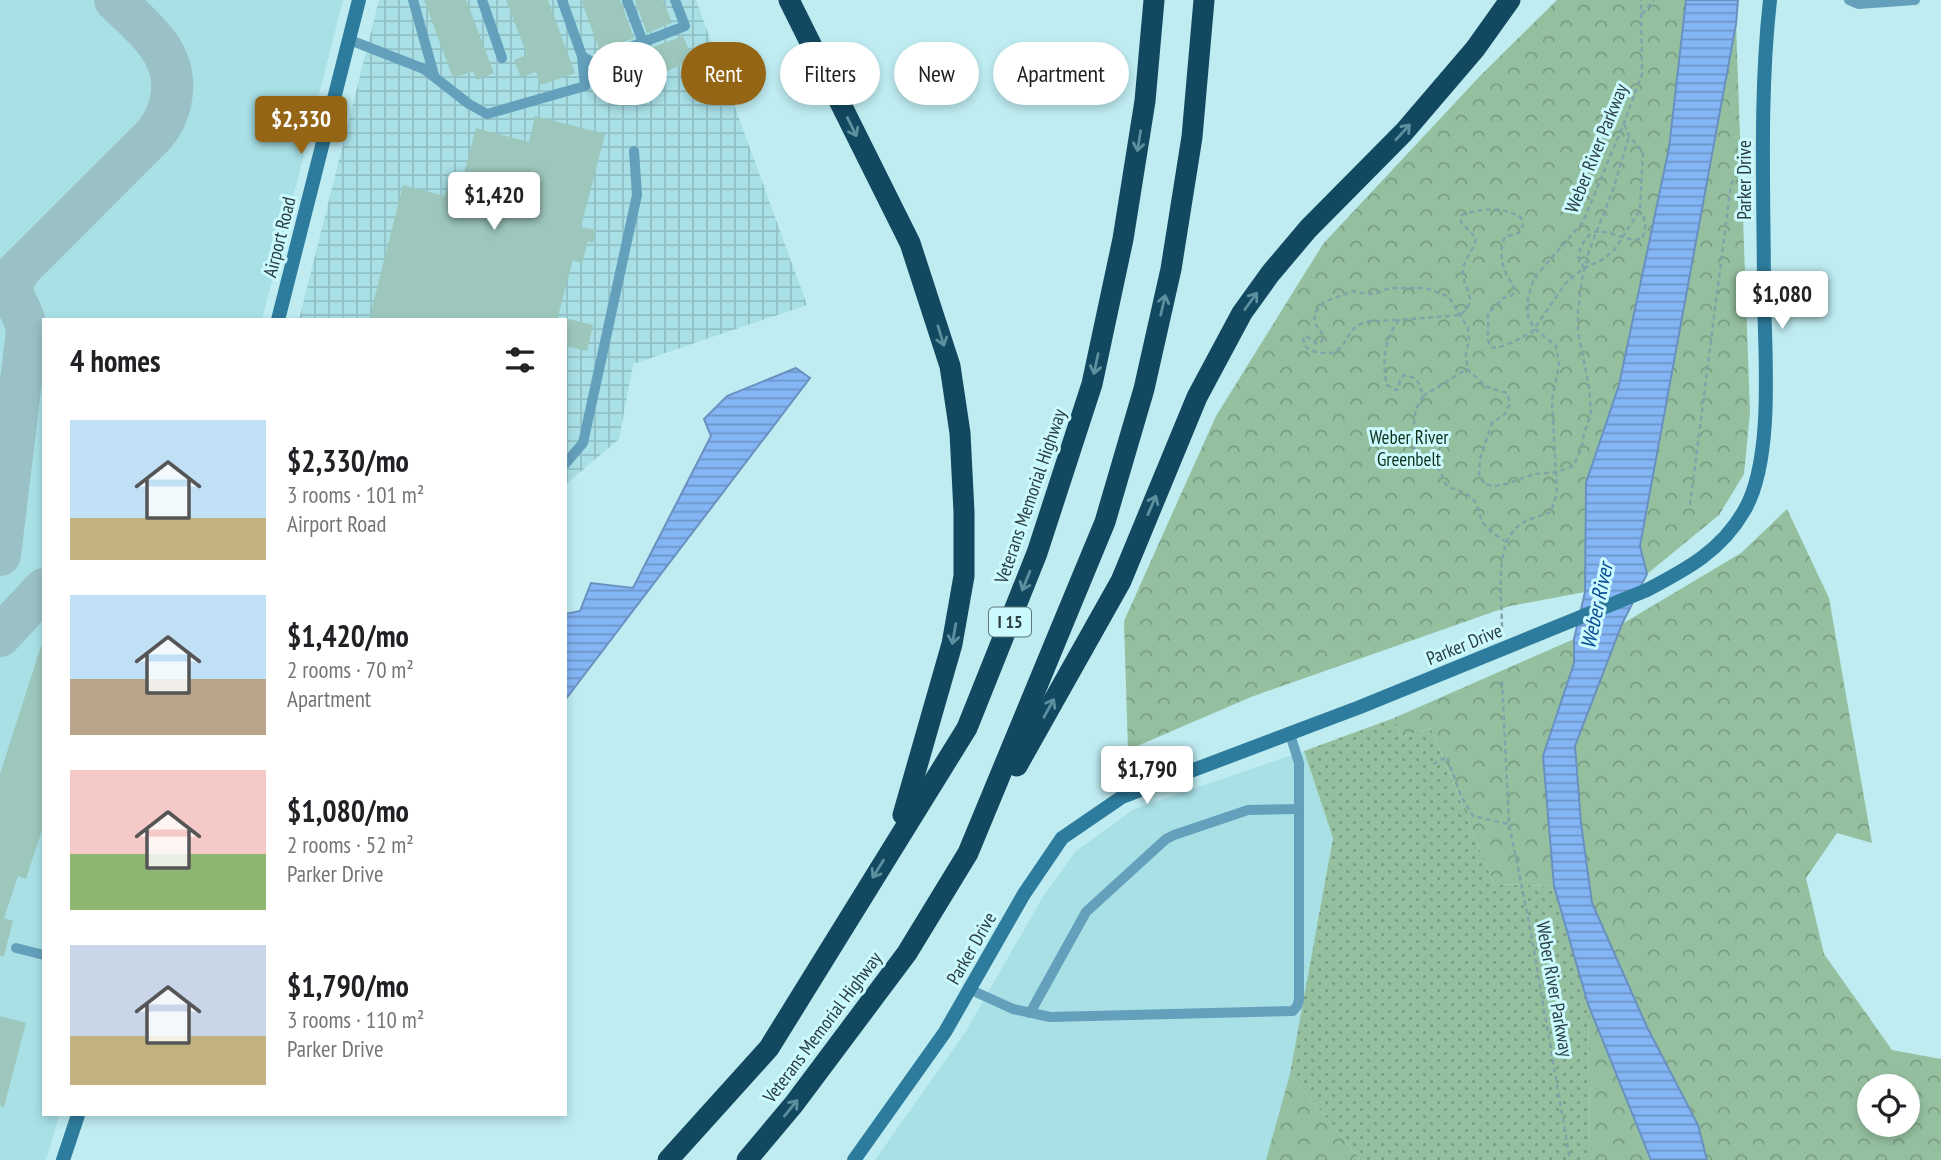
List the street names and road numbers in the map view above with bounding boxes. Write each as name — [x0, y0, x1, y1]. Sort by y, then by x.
street label: Weber River Parkway — [1559, 79, 1633, 216]
street label: Parker Drive — [1732, 140, 1756, 220]
street label: Airport Road — [257, 194, 301, 280]
street label: Veterans Memorial Highway — [989, 405, 1071, 587]
road number: I 15 — [989, 608, 1031, 636]
street label: Parker Drive — [1423, 618, 1506, 670]
street label: Parker Drive — [941, 907, 1001, 988]
street label: Weber River Parkway — [1531, 919, 1579, 1059]
street label: Veterans Memorial Highway — [757, 946, 887, 1108]

